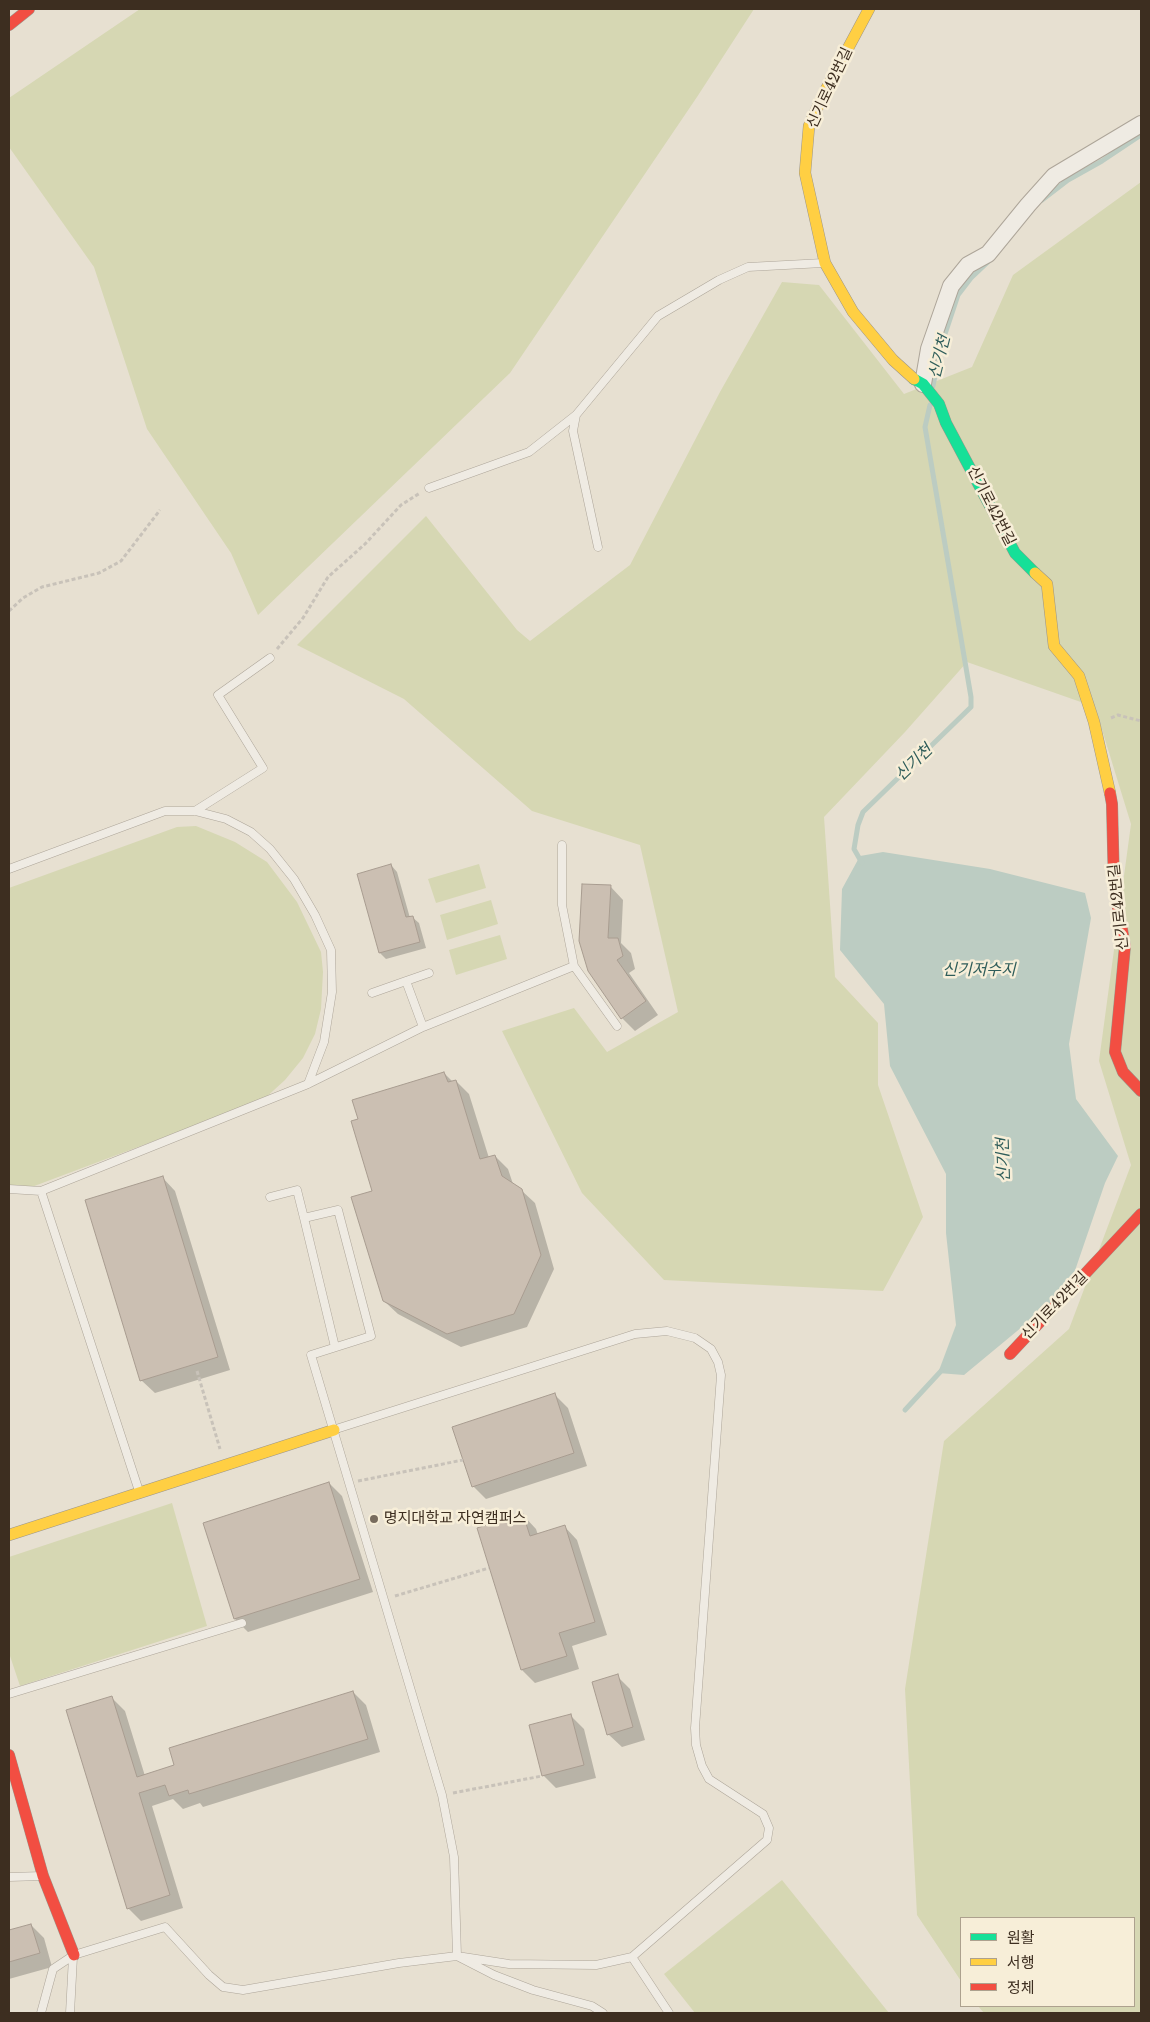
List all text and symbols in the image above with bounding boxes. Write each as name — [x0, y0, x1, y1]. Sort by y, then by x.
street label: 신기로42번길 — [803, 45, 857, 131]
water label: 신기천 — [925, 333, 955, 381]
street label: 신기로42번길 — [963, 463, 1019, 549]
water label: 신기천 — [891, 741, 937, 785]
street label: 신기로42번길 — [1106, 863, 1132, 951]
water label: 신기저수지 — [942, 960, 1016, 980]
water label: 신기천 — [994, 1138, 1014, 1182]
street label: 신기로42번길 — [1018, 1268, 1092, 1344]
place label: 명지대학교 자연캠퍼스 — [384, 1510, 526, 1528]
marker: 명지대학교 자연캠퍼스 — [368, 1513, 380, 1525]
legend — [960, 1917, 1135, 2007]
text: 원활 — [1007, 1928, 1035, 1947]
text: 서행 — [1007, 1953, 1035, 1972]
text: 정체 — [1007, 1978, 1035, 1997]

